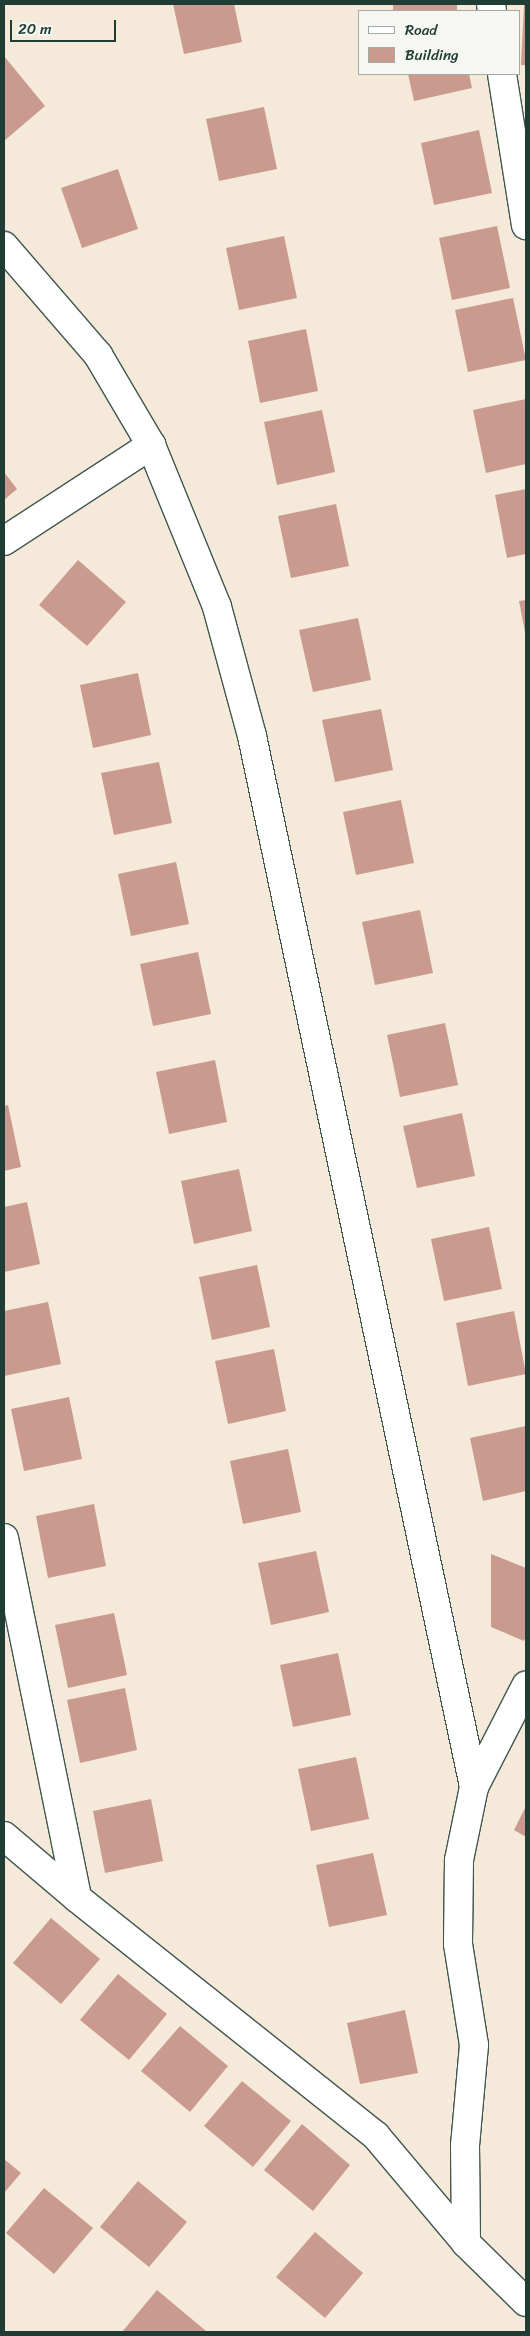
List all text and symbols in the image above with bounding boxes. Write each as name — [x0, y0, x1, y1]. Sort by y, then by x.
scale bar — [12, 10, 119, 42]
legend — [358, 10, 520, 75]
text: 20 m — [18, 16, 52, 42]
text: Road — [405, 17, 437, 43]
text: Building — [405, 42, 459, 68]

